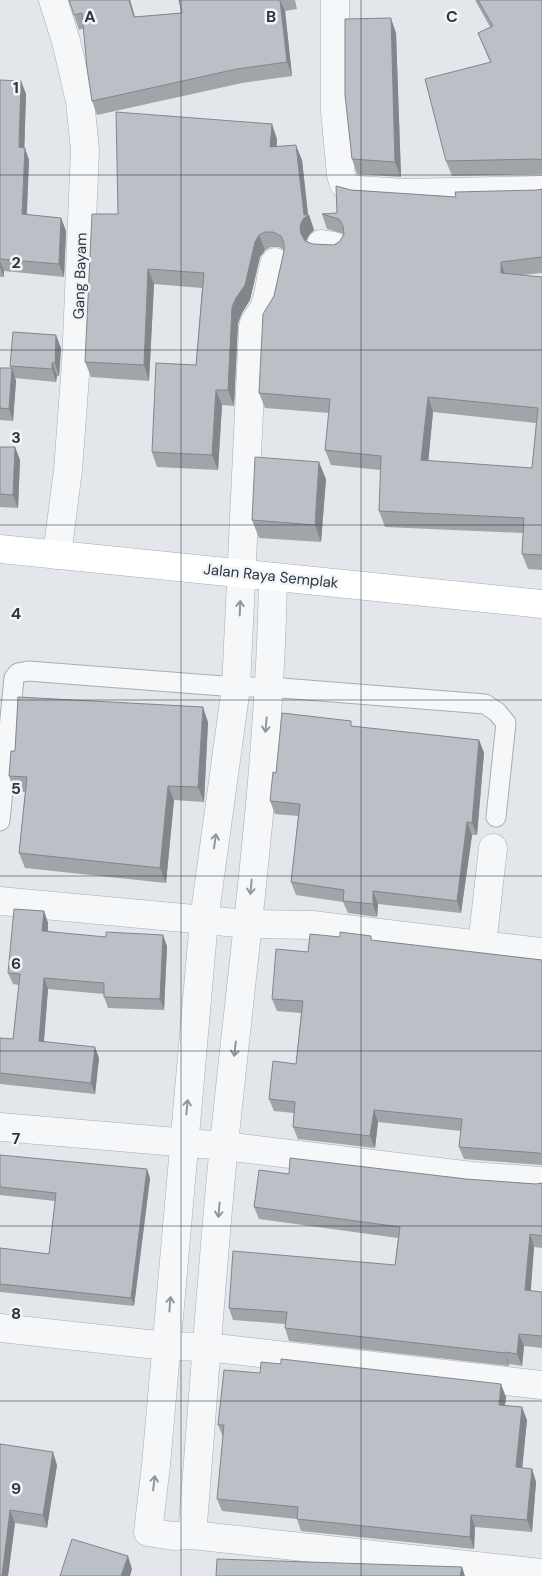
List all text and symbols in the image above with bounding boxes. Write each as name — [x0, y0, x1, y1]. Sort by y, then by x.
text: A — [84, 6, 96, 27]
text: B — [266, 6, 276, 27]
text: C — [446, 6, 458, 27]
text: 1 — [13, 77, 19, 98]
street label: Gang Bayam — [68, 232, 92, 320]
text: 2 — [11, 252, 21, 273]
text: 3 — [11, 427, 21, 448]
street label: Jalan Raya Semplak — [203, 559, 340, 593]
one-way arrow — [235, 601, 245, 617]
text: 4 — [11, 603, 21, 624]
one-way arrow — [261, 717, 270, 733]
text: 5 — [11, 778, 21, 799]
one-way arrow — [210, 834, 220, 850]
one-way arrow — [247, 879, 256, 895]
text: 6 — [11, 953, 21, 974]
one-way arrow — [230, 1040, 239, 1056]
one-way arrow — [183, 1100, 192, 1116]
text: 7 — [12, 1128, 21, 1149]
one-way arrow — [214, 1202, 223, 1218]
one-way arrow — [165, 1296, 174, 1312]
text: 8 — [11, 1303, 21, 1324]
one-way arrow — [149, 1476, 159, 1492]
text: 9 — [11, 1478, 21, 1499]

